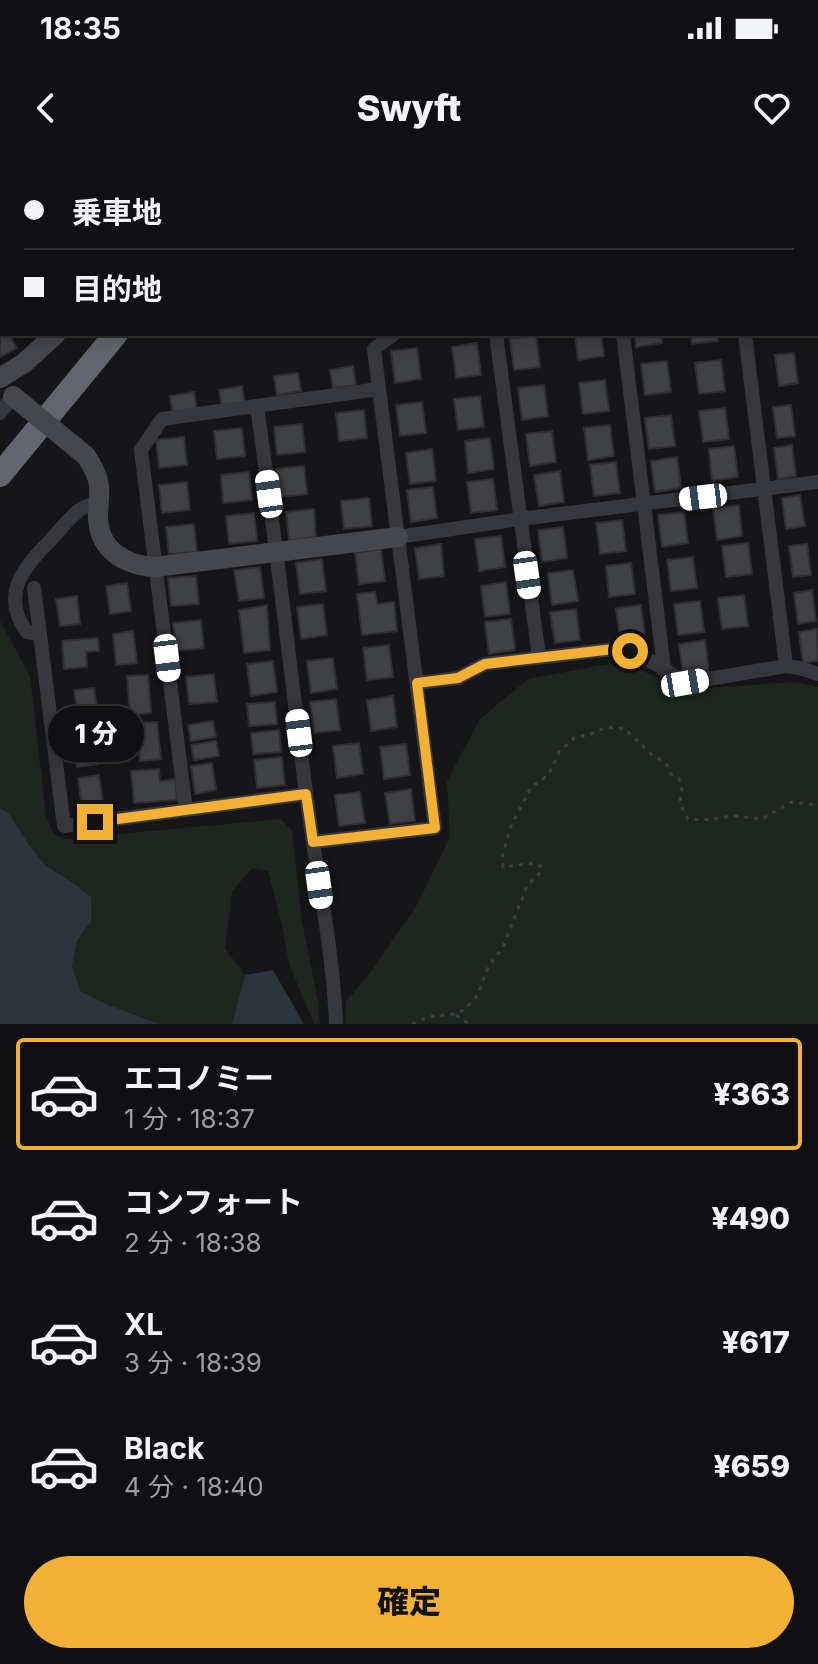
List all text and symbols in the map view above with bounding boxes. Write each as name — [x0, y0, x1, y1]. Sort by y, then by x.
text: 18:35 — [40, 10, 121, 46]
icon: back — [24, 86, 68, 130]
text: Swyft — [357, 86, 461, 130]
icon: heart — [750, 86, 794, 130]
text: 乗車地 — [72, 194, 162, 230]
text: 目的地 — [72, 271, 162, 307]
car — [254, 469, 284, 519]
car — [678, 482, 728, 512]
car — [512, 550, 542, 600]
car — [152, 633, 182, 683]
route start — [612, 633, 648, 669]
car — [659, 667, 711, 699]
callout: 1 分 — [47, 706, 143, 762]
car — [284, 708, 314, 758]
text: 1 分 — [74, 718, 118, 749]
route end — [77, 804, 113, 840]
car — [304, 860, 334, 910]
icon: car — [28, 1058, 100, 1130]
text: エコノミー — [124, 1060, 274, 1096]
text: ¥363 — [713, 1076, 790, 1112]
text: 1 分 · 18:37 — [124, 1103, 255, 1134]
icon: car — [28, 1182, 100, 1254]
text: コンフォート — [124, 1184, 303, 1220]
text: ¥490 — [711, 1200, 790, 1236]
text: 2 分 · 18:38 — [124, 1227, 262, 1258]
icon: car — [28, 1306, 100, 1378]
text: XL — [124, 1306, 163, 1342]
text: ¥617 — [722, 1324, 790, 1360]
text: 3 分 · 18:39 — [124, 1347, 262, 1378]
icon: car — [28, 1430, 100, 1502]
text: Black — [124, 1430, 204, 1466]
text: ¥659 — [713, 1448, 790, 1484]
text: 4 分 · 18:40 — [124, 1471, 264, 1502]
button: 確定 — [24, 1556, 794, 1648]

